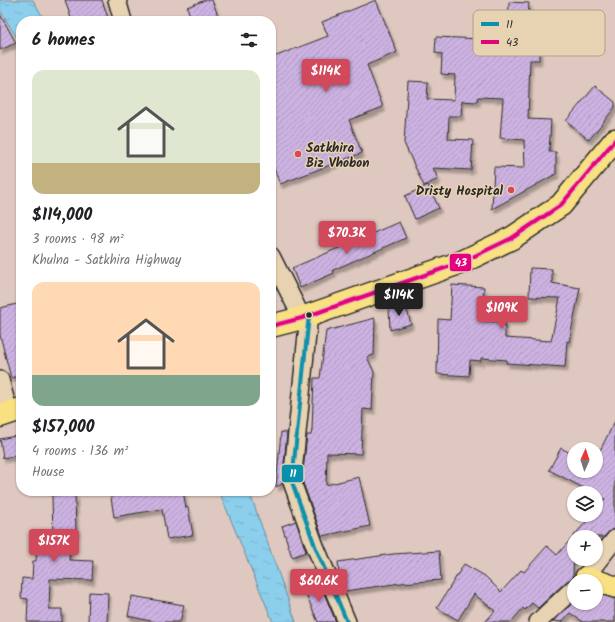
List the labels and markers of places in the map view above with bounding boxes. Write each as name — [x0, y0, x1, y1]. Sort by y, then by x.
pin: $114K — [298, 59, 354, 93]
place label: Satkhira Biz Vhobon — [306, 138, 369, 174]
marker: Satkhira Biz Vhobon — [293, 149, 303, 159]
place label: Dristy Hospital — [416, 181, 504, 202]
marker: Dristy Hospital — [506, 185, 516, 195]
pin: $70.3K — [314, 221, 380, 255]
pin: $114K — [371, 283, 427, 317]
pin: $109K — [474, 296, 530, 330]
unlabelled marker — [304, 310, 314, 320]
pin: $157K — [26, 529, 82, 563]
pin: $60.6K — [286, 569, 352, 603]

